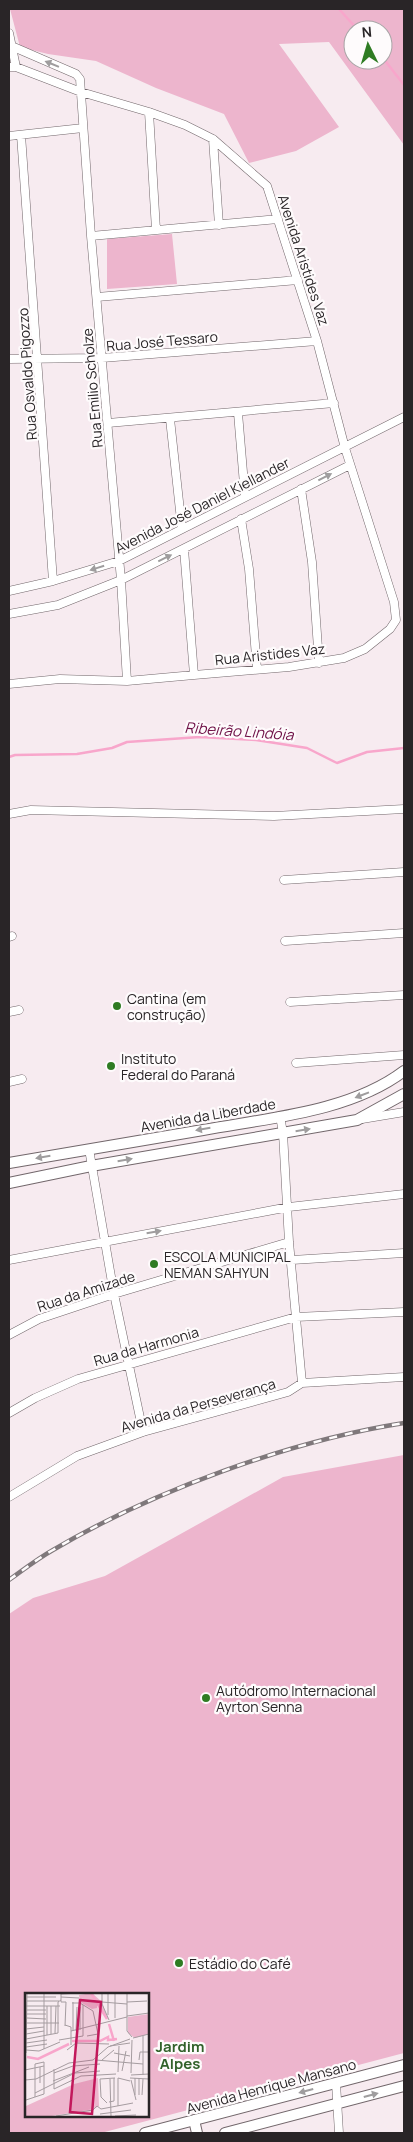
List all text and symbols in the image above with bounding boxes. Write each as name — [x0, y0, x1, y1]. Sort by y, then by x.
north arrow — [343, 20, 393, 70]
text: N — [361, 22, 373, 41]
one-way arrow — [45, 60, 59, 68]
street label: Avenida Aristides Vaz — [274, 192, 334, 328]
street label: Rua Osvaldo Pigozzo — [13, 307, 41, 441]
street label: Rua José Tessaro — [105, 327, 219, 355]
street label: Rua Emilio Scholze — [77, 328, 107, 448]
street label: Avenida José Daniel Kiellander — [111, 453, 293, 557]
one-way arrow — [318, 473, 332, 481]
one-way arrow — [157, 554, 172, 562]
one-way arrow — [89, 564, 104, 572]
street label: Rua Aristides Vaz — [214, 639, 326, 669]
water label: Ribeirão Lindóia — [184, 717, 295, 745]
place label: Cantina (em construção) — [127, 989, 207, 1024]
marker: Cantina (em construção) — [111, 1000, 123, 1012]
place label: Instituto Federal do Paraná — [121, 1049, 235, 1084]
marker: Instituto Federal do Paraná — [105, 1060, 117, 1072]
one-way arrow — [354, 1091, 369, 1099]
street label: Avenida da Liberdade — [139, 1094, 277, 1136]
one-way arrow — [295, 1125, 311, 1133]
one-way arrow — [195, 1126, 211, 1134]
one-way arrow — [35, 1154, 51, 1162]
one-way arrow — [118, 1156, 134, 1164]
one-way arrow — [146, 1227, 162, 1235]
place label: ESCOLA MUNICIPAL NEMAN SAHYUN — [164, 1247, 291, 1282]
marker: ESCOLA MUNICIPAL NEMAN SAHYUN — [148, 1258, 160, 1270]
street label: Rua da Amizade — [35, 1266, 137, 1316]
street label: Rua da Harmonia — [91, 1322, 201, 1370]
street label: Avenida da Perseverança — [118, 1374, 278, 1436]
place label: Autódromo Internacional Ayrton Senna — [216, 1681, 376, 1716]
marker: Autódromo Internacional Ayrton Senna — [200, 1692, 212, 1704]
place label: Estádio do Café — [189, 1954, 291, 1973]
marker: Estádio do Café — [173, 1957, 185, 1969]
inset map — [25, 1993, 149, 2117]
district label: Jardim Alpes — [156, 2036, 204, 2074]
street label: Avenida Henrique Mansano — [184, 2054, 358, 2118]
one-way arrow — [299, 2087, 314, 2095]
one-way arrow — [363, 2091, 378, 2099]

